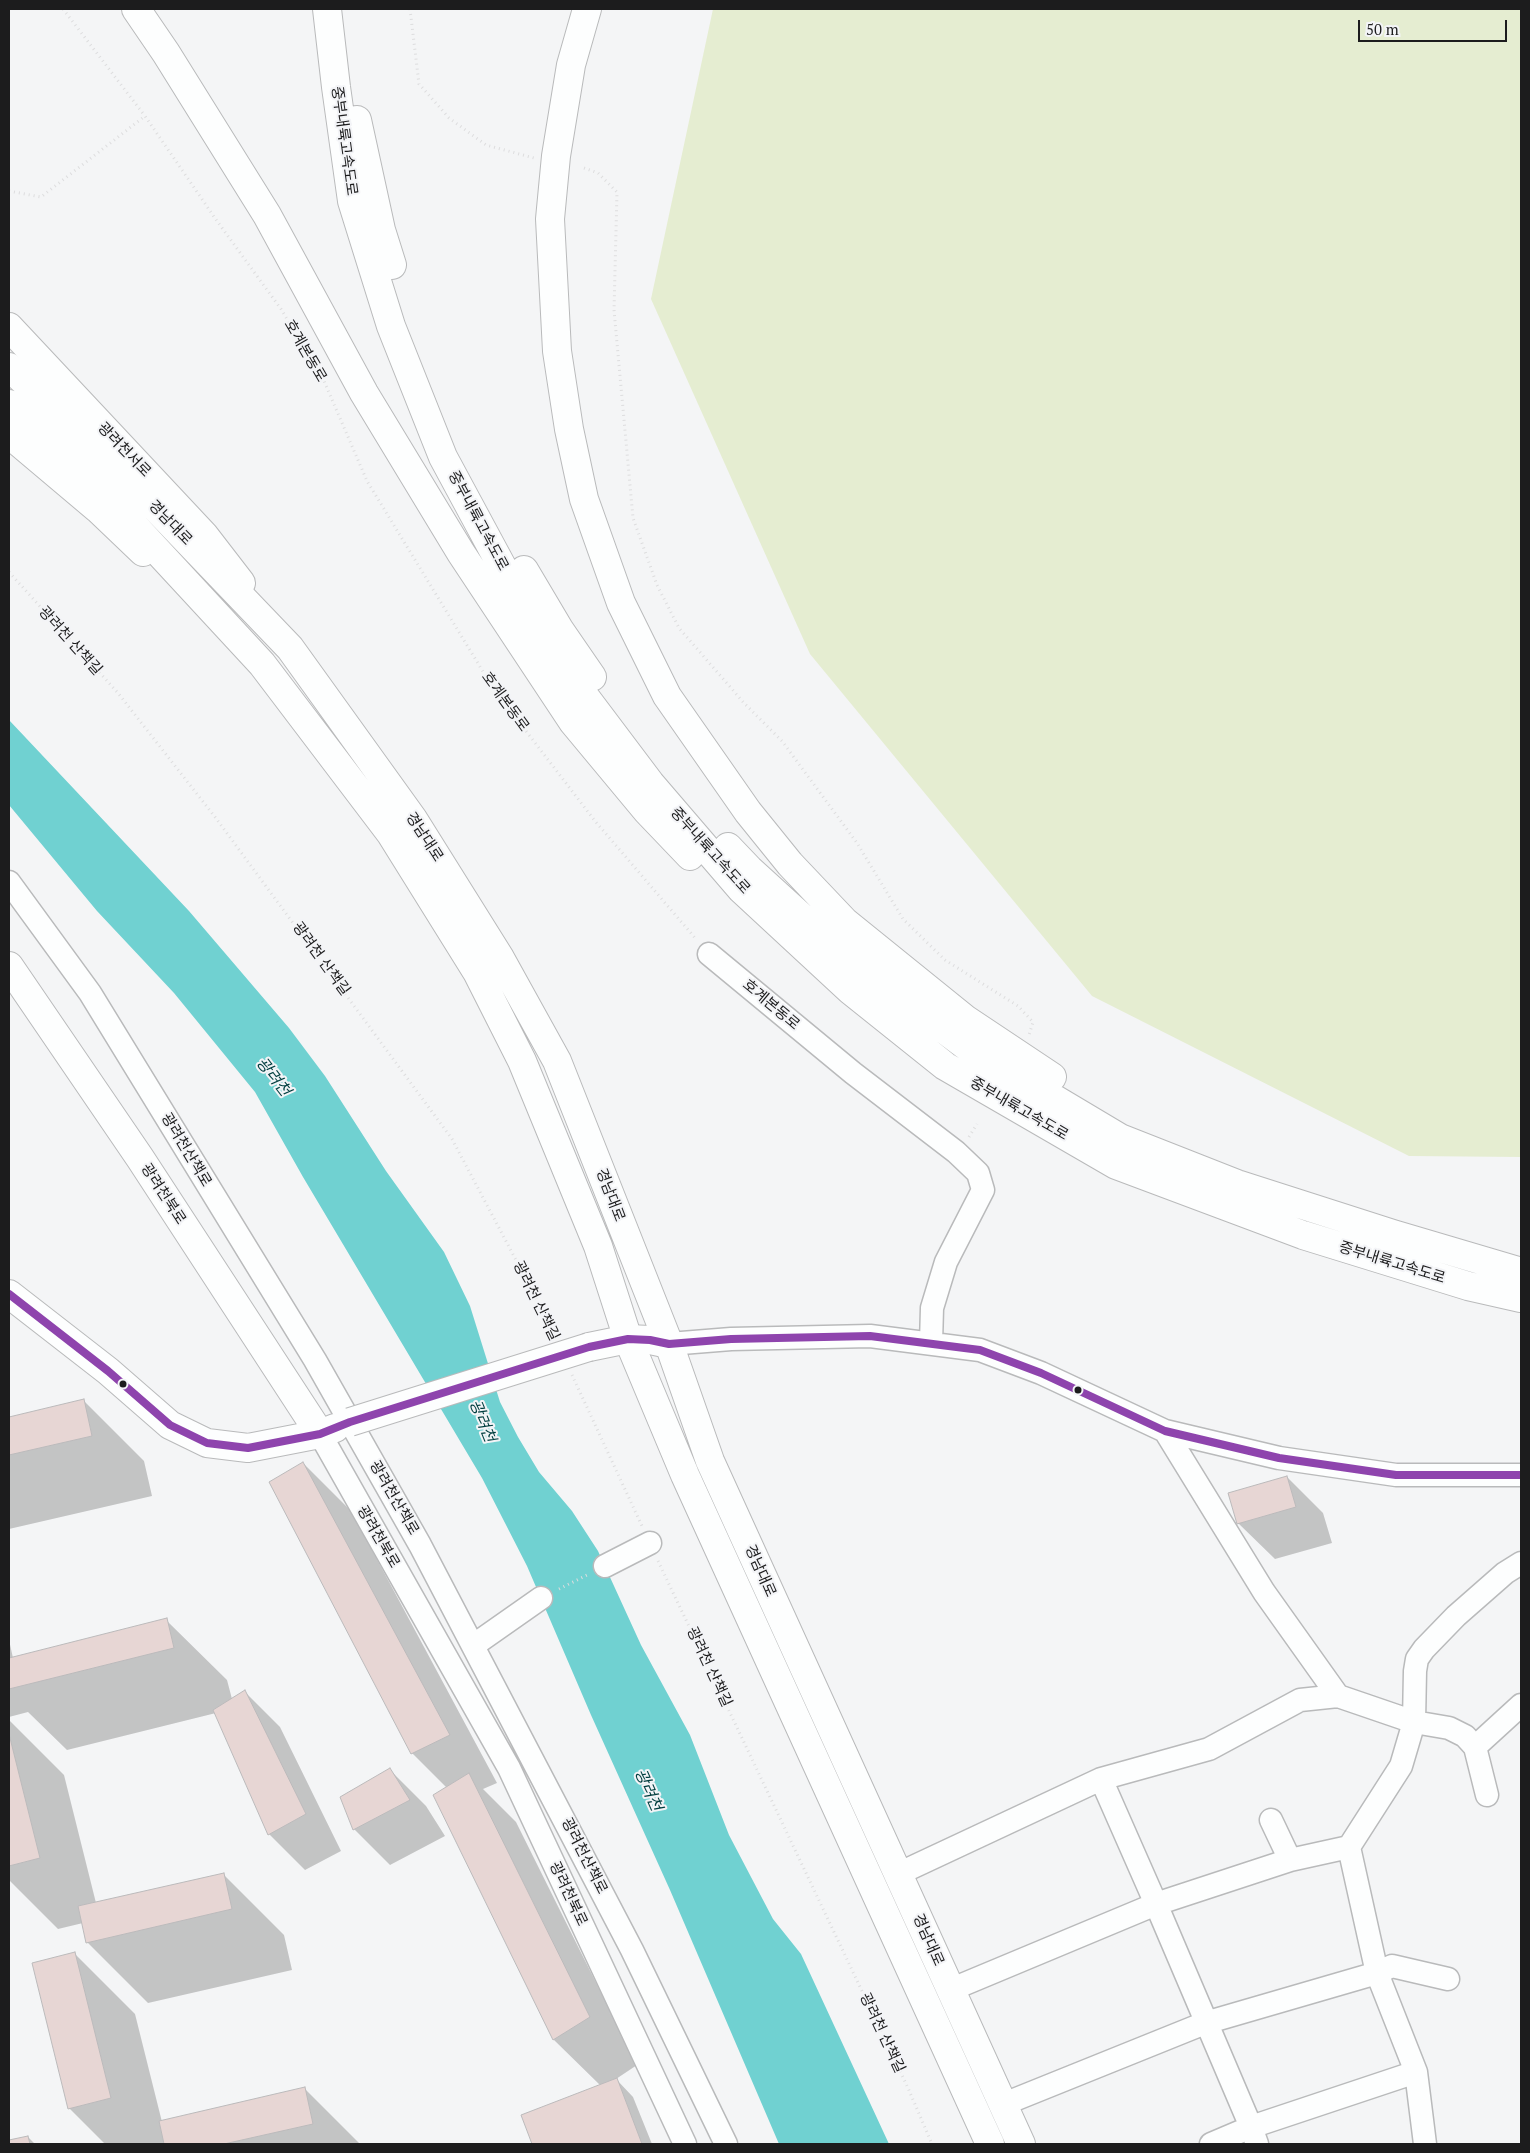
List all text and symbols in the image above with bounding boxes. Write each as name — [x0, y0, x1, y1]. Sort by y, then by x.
scale bar — [1360, 10, 1509, 42]
text: 50 m — [1366, 19, 1399, 39]
street label: 중부내륙고속도로 — [327, 85, 361, 197]
street label: 호계본동로 — [280, 317, 330, 385]
street label: 광려천서로 — [94, 419, 154, 481]
street label: 중부내륙고속도로 — [444, 468, 512, 574]
street label: 경남대로 — [144, 497, 196, 549]
street label: 광려천 산책길 — [34, 603, 106, 679]
street label: 호계본동로 — [477, 669, 533, 735]
street label: 중부내륙고속도로 — [666, 804, 754, 898]
street label: 경남대로 — [401, 809, 447, 865]
street label: 광려천 산책길 — [288, 919, 354, 999]
street label: 호계본동로 — [739, 976, 803, 1034]
water label: 광려천 — [252, 1054, 294, 1100]
street label: 중부내륙고속도로 — [967, 1074, 1071, 1144]
street label: 광려천산책로 — [157, 1110, 215, 1190]
street label: 광려천북로 — [137, 1160, 189, 1228]
street label: 경남대로 — [592, 1166, 628, 1224]
street label: 중부내륙고속도로 — [1337, 1238, 1447, 1288]
street label: 광려천 산책길 — [509, 1258, 563, 1344]
unlabelled marker — [118, 1379, 128, 1389]
unlabelled marker — [1073, 1385, 1083, 1395]
water label: 광려천 — [465, 1397, 499, 1445]
street label: 광려천산책로 — [366, 1458, 422, 1538]
street label: 광려천북로 — [353, 1503, 403, 1571]
street label: 경남대로 — [741, 1542, 779, 1600]
street label: 광려천 산책길 — [683, 1624, 735, 1710]
water label: 광려천 — [630, 1766, 666, 1814]
street label: 광려천산책로 — [557, 1815, 611, 1897]
street label: 광려천북로 — [545, 1859, 591, 1929]
street label: 경남대로 — [909, 1911, 947, 1969]
street label: 광려천 산책길 — [856, 1990, 908, 2076]

